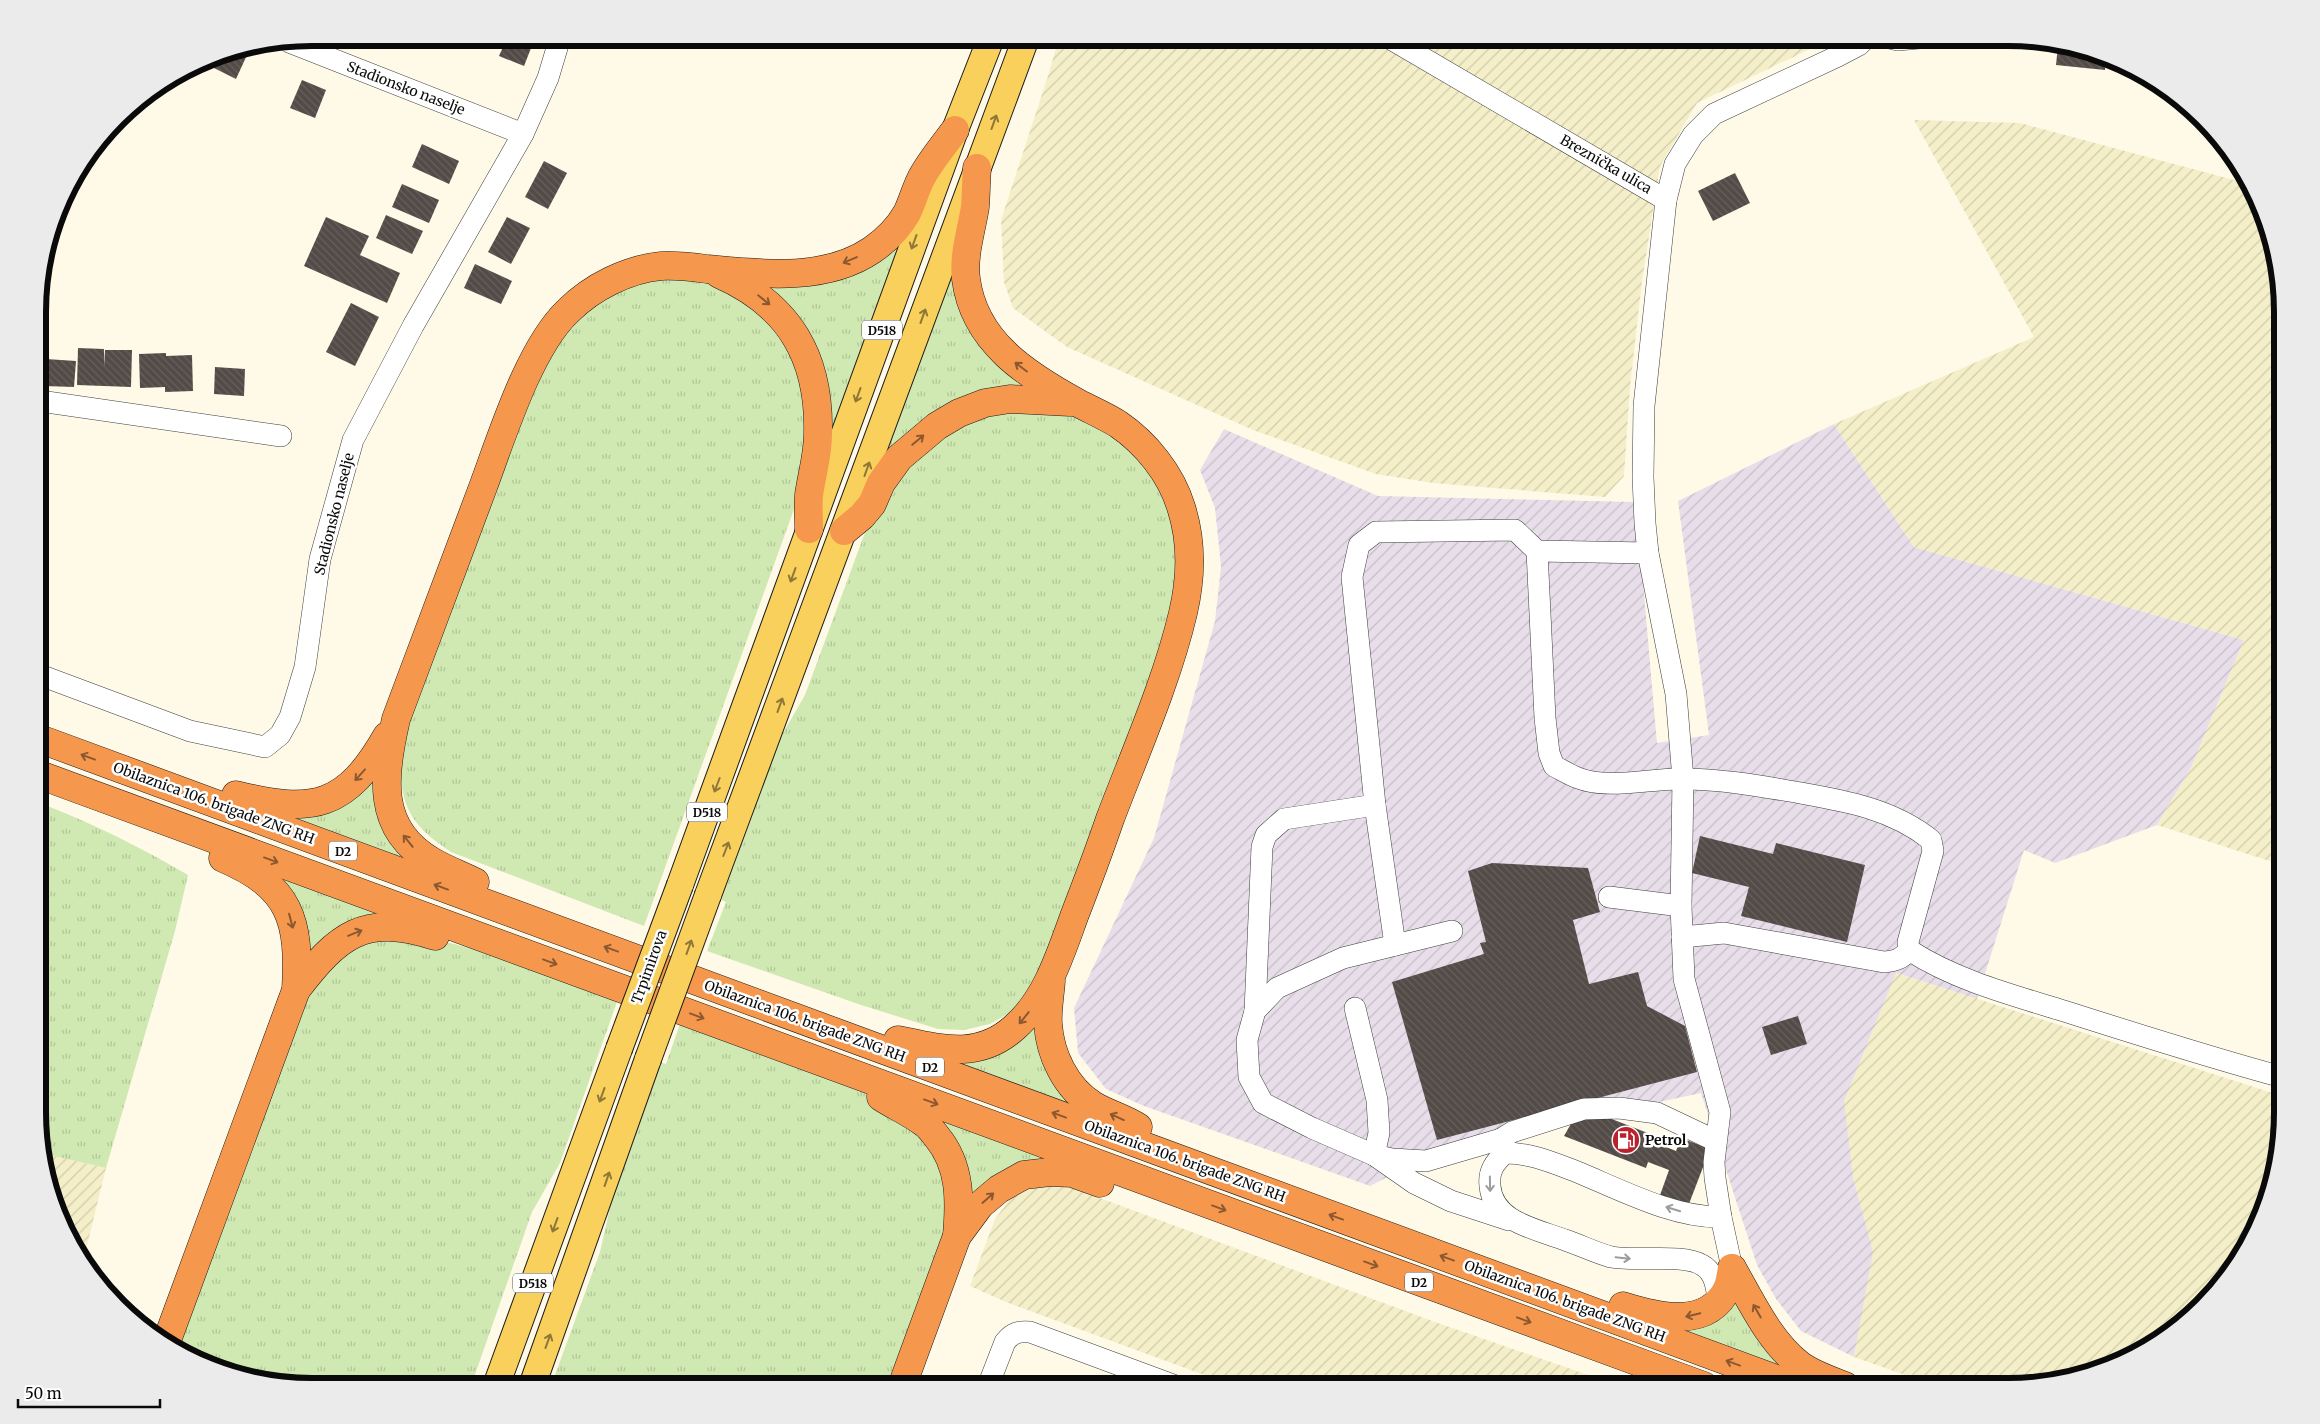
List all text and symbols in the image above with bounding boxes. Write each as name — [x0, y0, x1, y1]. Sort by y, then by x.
street label: Stadionsko naselje — [344, 57, 468, 119]
one-way arrow — [990, 115, 999, 131]
street label: Breznička ulica — [1557, 131, 1655, 198]
one-way arrow — [909, 234, 918, 249]
one-way arrow — [843, 256, 858, 266]
one-way arrow — [757, 295, 770, 306]
one-way arrow — [919, 309, 928, 325]
road number: D518 — [862, 320, 902, 340]
one-way arrow — [1015, 362, 1028, 373]
one-way arrow — [853, 386, 862, 402]
one-way arrow — [911, 435, 924, 446]
street label: Stadionsko naselje — [310, 451, 358, 577]
one-way arrow — [863, 462, 872, 477]
one-way arrow — [788, 567, 797, 582]
one-way arrow — [776, 698, 785, 713]
one-way arrow — [81, 752, 97, 761]
street label: Obilaznica 106. brigade ZNG RH — [111, 758, 317, 848]
one-way arrow — [355, 768, 366, 781]
one-way arrow — [712, 776, 721, 792]
road number: D518 — [687, 802, 727, 822]
one-way arrow — [402, 835, 413, 848]
road number: D2 — [329, 841, 357, 860]
one-way arrow — [722, 842, 731, 858]
one-way arrow — [263, 856, 278, 865]
one-way arrow — [434, 882, 449, 891]
one-way arrow — [287, 912, 296, 928]
street label: Trpimirova — [627, 927, 671, 1006]
one-way arrow — [347, 928, 362, 937]
one-way arrow — [685, 940, 694, 955]
one-way arrow — [603, 944, 619, 953]
one-way arrow — [541, 958, 557, 967]
street label: Obilaznica 106. brigade ZNG RH — [702, 976, 908, 1066]
one-way arrow — [1018, 1011, 1029, 1024]
one-way arrow — [689, 1012, 705, 1021]
road number: D2 — [916, 1058, 944, 1076]
one-way arrow — [597, 1086, 606, 1102]
one-way arrow — [923, 1098, 938, 1107]
one-way arrow — [1052, 1110, 1067, 1119]
one-way arrow — [1110, 1112, 1125, 1122]
street label: Obilaznica 106. brigade ZNG RH — [1082, 1116, 1288, 1206]
fuel station icon: Petrol — [1611, 1125, 1641, 1155]
place label: Petrol — [1645, 1131, 1687, 1149]
one-way arrow — [603, 1171, 612, 1187]
one-way arrow — [1485, 1176, 1495, 1192]
one-way arrow — [981, 1193, 994, 1204]
one-way arrow — [1665, 1203, 1681, 1213]
one-way arrow — [1211, 1204, 1226, 1213]
one-way arrow — [1328, 1212, 1344, 1221]
one-way arrow — [550, 1216, 559, 1232]
one-way arrow — [1440, 1253, 1455, 1262]
one-way arrow — [1615, 1253, 1631, 1263]
street label: Obilaznica 106. brigade ZNG RH — [1462, 1256, 1668, 1346]
one-way arrow — [1363, 1260, 1379, 1269]
road number: D2 — [1405, 1272, 1433, 1291]
road number: D518 — [513, 1274, 553, 1292]
one-way arrow — [1751, 1305, 1761, 1319]
one-way arrow — [1686, 1311, 1702, 1320]
one-way arrow — [1516, 1316, 1531, 1325]
one-way arrow — [544, 1333, 553, 1349]
one-way arrow — [1726, 1358, 1741, 1367]
scale bar — [18, 1376, 160, 1408]
text: 50 m — [25, 1384, 62, 1403]

